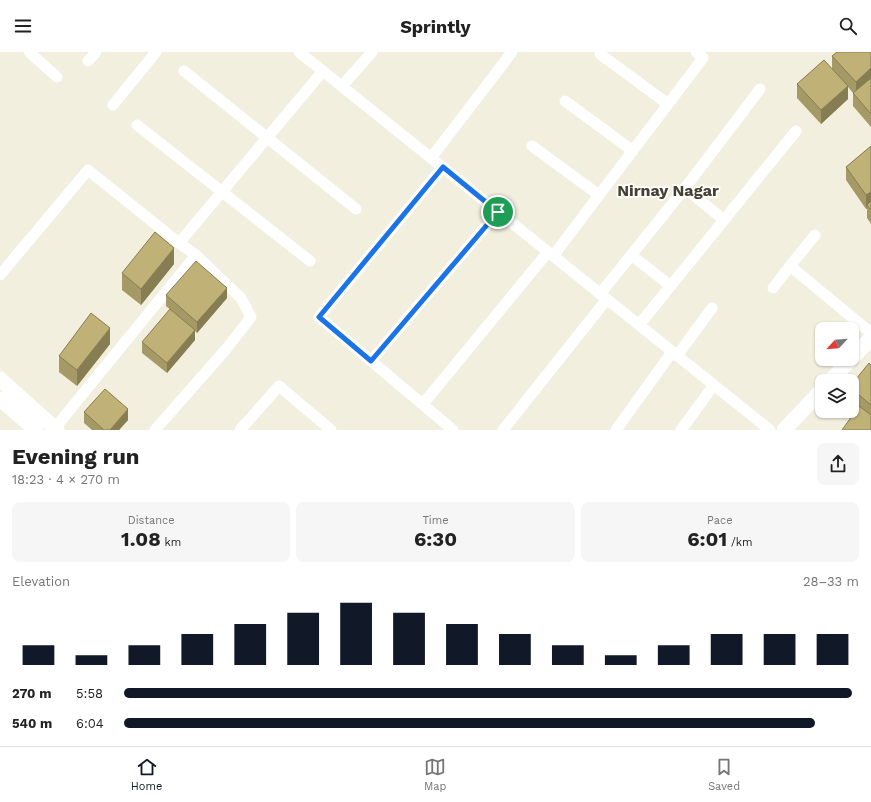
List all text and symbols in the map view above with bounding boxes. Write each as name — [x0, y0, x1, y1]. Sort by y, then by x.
icon: menu — [12, 15, 34, 37]
icon: search — [837, 15, 859, 37]
text: Sprintly — [400, 16, 471, 37]
district label: Nirnay Nagar — [617, 181, 719, 200]
pin — [481, 195, 515, 229]
icon: arrive — [487, 201, 509, 223]
north arrow — [815, 322, 859, 366]
map controls — [815, 322, 859, 418]
button: layers — [815, 374, 859, 418]
button: share — [817, 443, 859, 485]
text: Evening run — [12, 444, 140, 469]
text: 18:23 · 4 × 270 m — [12, 472, 120, 487]
text: Distance — [128, 514, 175, 527]
text: Time — [422, 514, 449, 527]
text: Pace — [707, 514, 733, 527]
text: 1.08 — [121, 527, 161, 551]
text: 6:30 — [414, 527, 457, 551]
text: 6:01 — [687, 527, 727, 551]
text: km — [161, 536, 181, 549]
text: /km — [727, 536, 752, 549]
text: Elevation — [12, 574, 70, 589]
text: 28–33 m — [803, 574, 859, 589]
text: 270 m — [12, 686, 51, 701]
text: 5:58 — [76, 686, 103, 701]
text: 540 m — [12, 716, 52, 731]
text: 6:04 — [76, 716, 104, 731]
tab: Home — [131, 756, 162, 793]
tab: Map — [424, 756, 446, 793]
tab: Saved — [708, 756, 740, 793]

